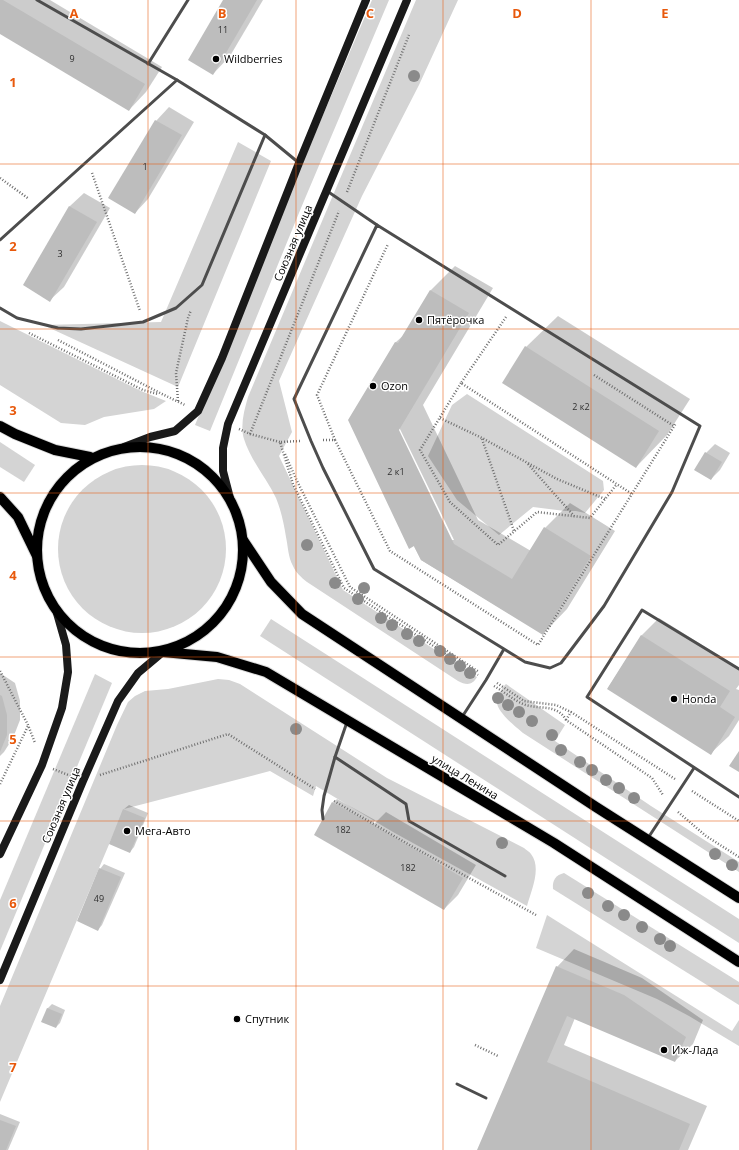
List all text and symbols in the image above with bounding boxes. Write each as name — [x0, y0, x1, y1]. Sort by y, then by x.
text: A — [70, 4, 79, 22]
text: B — [218, 4, 227, 22]
text: C — [366, 4, 374, 22]
text: D — [512, 4, 522, 22]
text: E — [661, 4, 669, 22]
house number: 11 — [218, 23, 228, 36]
place label: Wildberries — [224, 51, 283, 66]
house number: 9 — [69, 52, 75, 65]
marker: Wildberries — [211, 54, 221, 64]
text: 1 — [9, 73, 17, 91]
house number: 1 — [142, 160, 148, 173]
street label: Союзная улица — [270, 202, 315, 283]
text: 2 — [9, 237, 17, 255]
house number: 3 — [57, 247, 63, 260]
place label: Пятёрочка — [427, 312, 484, 327]
marker: Пятёрочка — [414, 315, 424, 325]
place label: Ozon — [381, 378, 408, 393]
marker: Ozon — [368, 381, 378, 391]
house number: 2 к2 — [572, 400, 590, 413]
text: 3 — [9, 401, 17, 419]
house number: 2 к1 — [387, 465, 405, 478]
text: 4 — [9, 566, 17, 584]
place label: Honda — [682, 691, 716, 706]
marker: Honda — [669, 694, 679, 704]
text: 5 — [9, 730, 17, 748]
street label: улица Ленина — [429, 751, 502, 802]
street label: Союзная улица — [38, 764, 83, 845]
place label: Мега-Авто — [135, 823, 191, 838]
house number: 182 — [335, 823, 351, 836]
marker: Мега-Авто — [122, 826, 132, 836]
house number: 182 — [400, 861, 416, 874]
house number: 49 — [94, 892, 104, 905]
text: 6 — [9, 894, 17, 912]
place label: Спутник — [245, 1011, 289, 1026]
marker: Спутник — [232, 1014, 242, 1024]
place label: Иж-Лада — [672, 1042, 718, 1057]
marker: Иж-Лада — [659, 1045, 669, 1055]
text: 7 — [9, 1058, 17, 1076]

